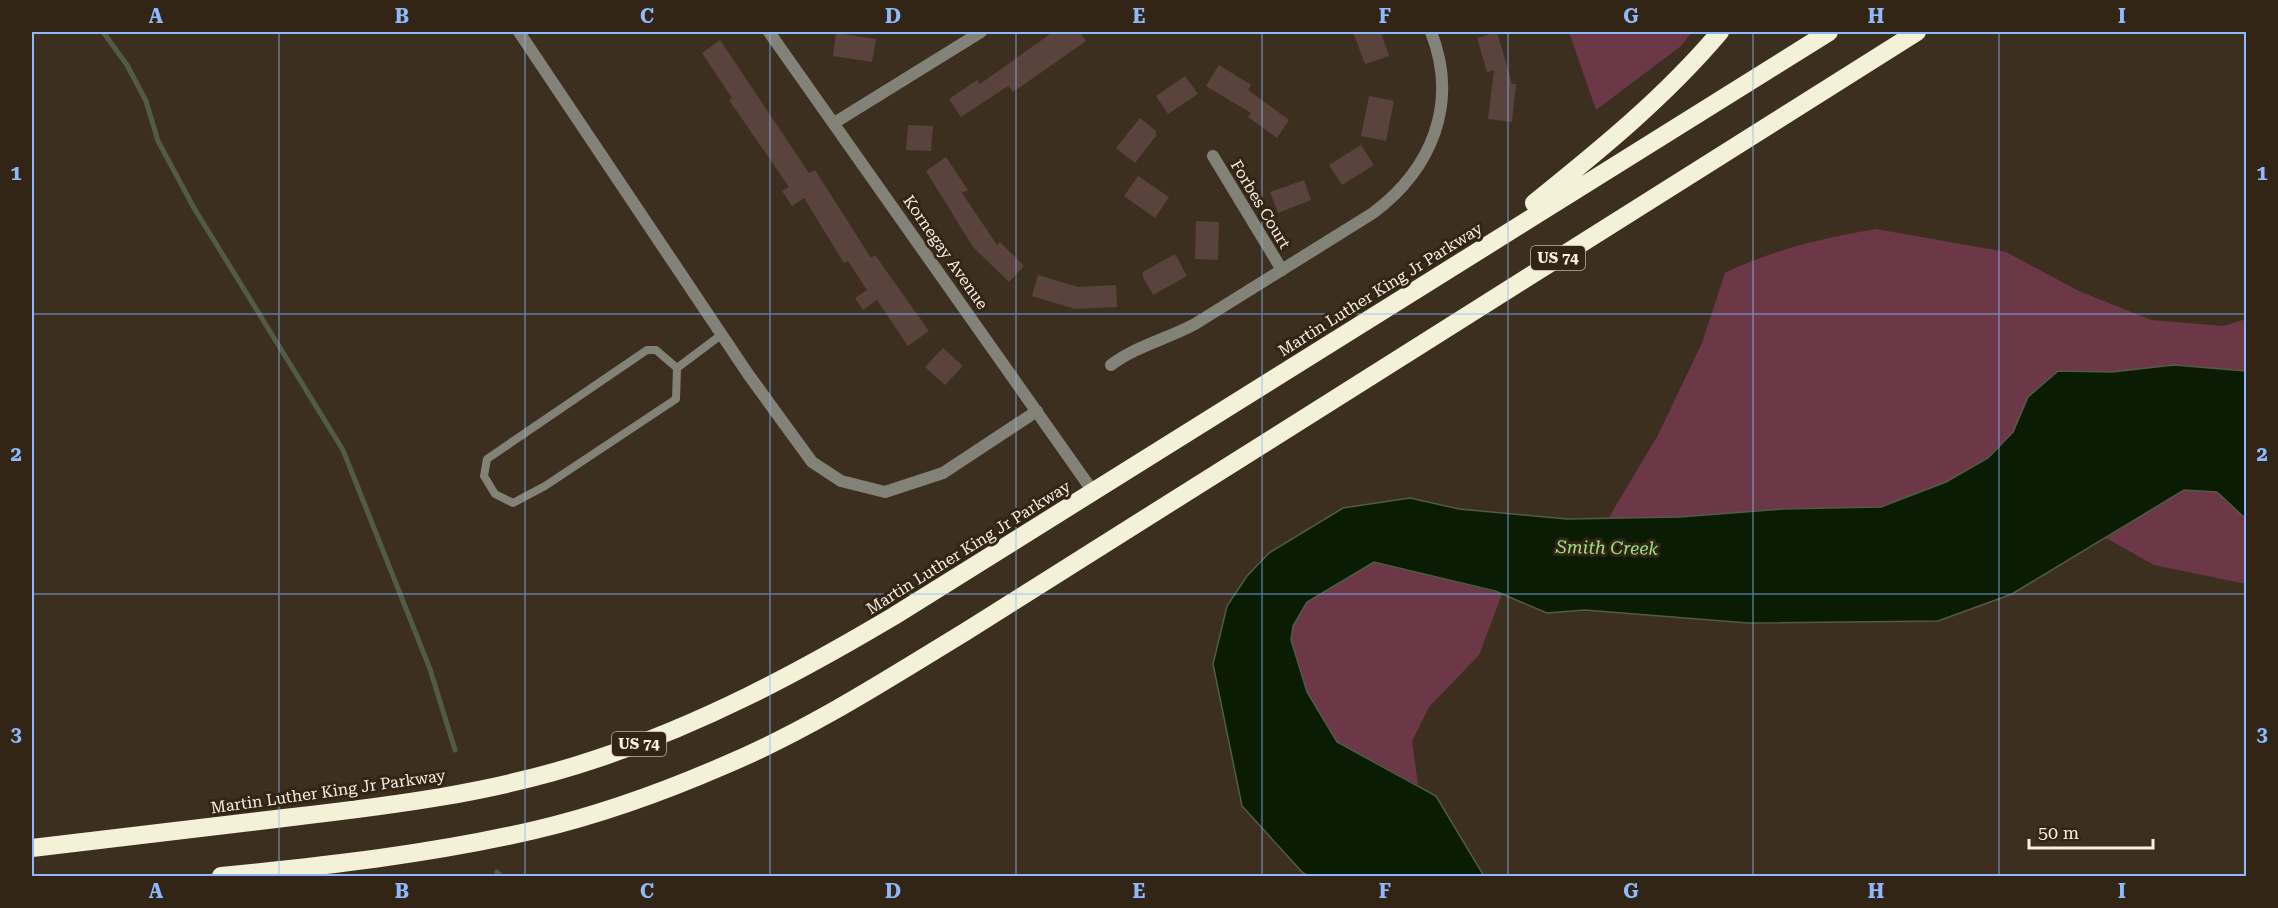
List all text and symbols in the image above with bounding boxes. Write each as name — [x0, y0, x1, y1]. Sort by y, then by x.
text: A — [149, 4, 164, 28]
text: B — [395, 4, 409, 28]
text: C — [640, 4, 654, 28]
text: D — [885, 4, 901, 28]
text: E — [1133, 4, 1146, 28]
text: F — [1379, 4, 1391, 28]
text: G — [1623, 4, 1639, 28]
text: H — [1868, 4, 1884, 28]
text: I — [2118, 4, 2126, 28]
street label: Forbes Court — [1227, 156, 1295, 252]
text: 1 — [10, 161, 22, 185]
text: 1 — [2256, 161, 2268, 185]
street label: Kornegay Avenue — [899, 192, 992, 313]
street label: Martin Luther King Jr Parkway — [1275, 218, 1486, 360]
road number: US 74 — [1531, 246, 1585, 270]
text: 2 — [10, 442, 22, 466]
text: 2 — [2256, 442, 2268, 466]
street label: Martin Luther King Jr Parkway — [863, 476, 1074, 618]
water label: Smith Creek — [1555, 536, 1659, 559]
text: 3 — [10, 722, 22, 746]
text: 3 — [2256, 722, 2268, 746]
road number: US 74 — [612, 732, 666, 756]
street label: Martin Luther King Jr Parkway — [209, 766, 447, 817]
scale bar — [2029, 812, 2154, 850]
text: 50 m — [2038, 822, 2079, 843]
text: A — [149, 879, 164, 903]
text: B — [395, 879, 409, 903]
text: C — [640, 879, 654, 903]
text: D — [885, 879, 901, 903]
text: E — [1133, 879, 1146, 903]
text: F — [1379, 879, 1391, 903]
text: G — [1623, 879, 1639, 903]
text: H — [1868, 879, 1884, 903]
text: I — [2118, 879, 2126, 903]

